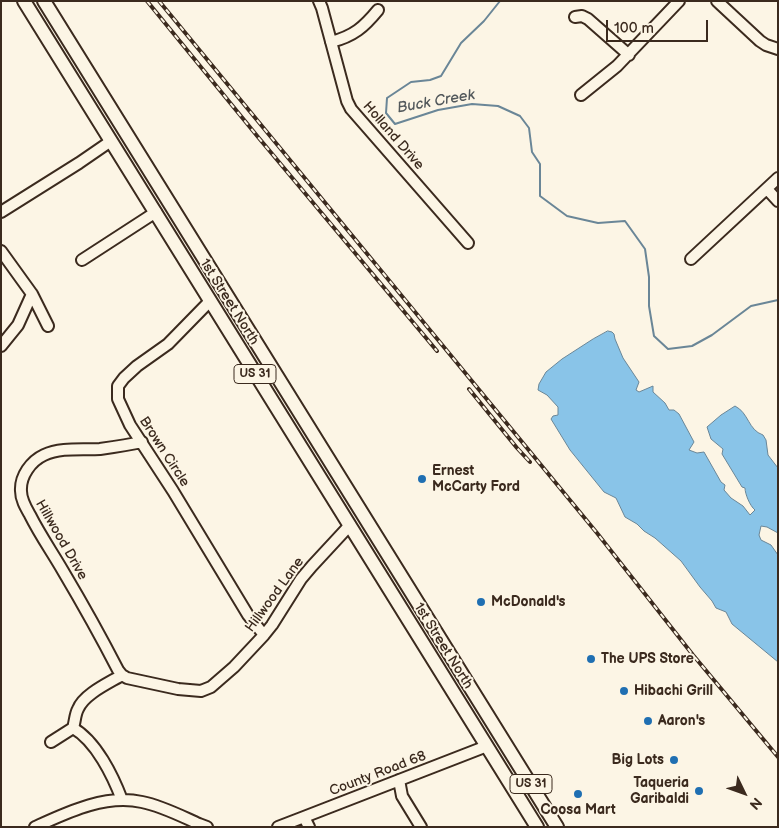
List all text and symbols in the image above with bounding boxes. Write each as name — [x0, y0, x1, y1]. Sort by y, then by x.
scale bar — [609, 10, 712, 42]
text: 100 m — [614, 19, 654, 38]
water label: Buck Creek — [396, 86, 476, 118]
street label: Holland Drive — [359, 98, 427, 174]
street label: 1st Street North — [196, 256, 262, 348]
road number: US 31 — [234, 364, 276, 384]
street label: Brown Circle — [135, 414, 193, 490]
place label: Ernest McCarty Ford — [432, 463, 520, 496]
marker: Ernest McCarty Ford — [416, 473, 428, 485]
street label: Hillwood Drive — [31, 497, 91, 583]
street label: Hillwood Lane — [242, 554, 308, 636]
place label: McDonald's — [491, 594, 565, 610]
marker: McDonald's — [475, 596, 487, 608]
street label: 1st Street North — [410, 600, 476, 692]
place label: The UPS Store — [601, 651, 694, 667]
marker: The UPS Store — [585, 653, 597, 665]
place label: Hibachi Grill — [634, 683, 713, 699]
marker: Hibachi Grill — [618, 685, 630, 697]
place label: Aaron's — [658, 713, 705, 729]
marker: Aaron's — [642, 715, 654, 727]
street label: County Road 68 — [327, 748, 429, 800]
place label: Big Lots — [612, 752, 664, 768]
marker: Big Lots — [668, 754, 680, 766]
north arrow — [719, 768, 769, 818]
road number: US 31 — [510, 774, 552, 794]
place label: Taqueria Garibaldi — [630, 775, 689, 808]
marker: Taqueria Garibaldi — [693, 785, 705, 797]
marker: Coosa Mart — [572, 788, 584, 800]
text: N — [746, 794, 765, 813]
place label: Coosa Mart — [540, 802, 616, 818]

